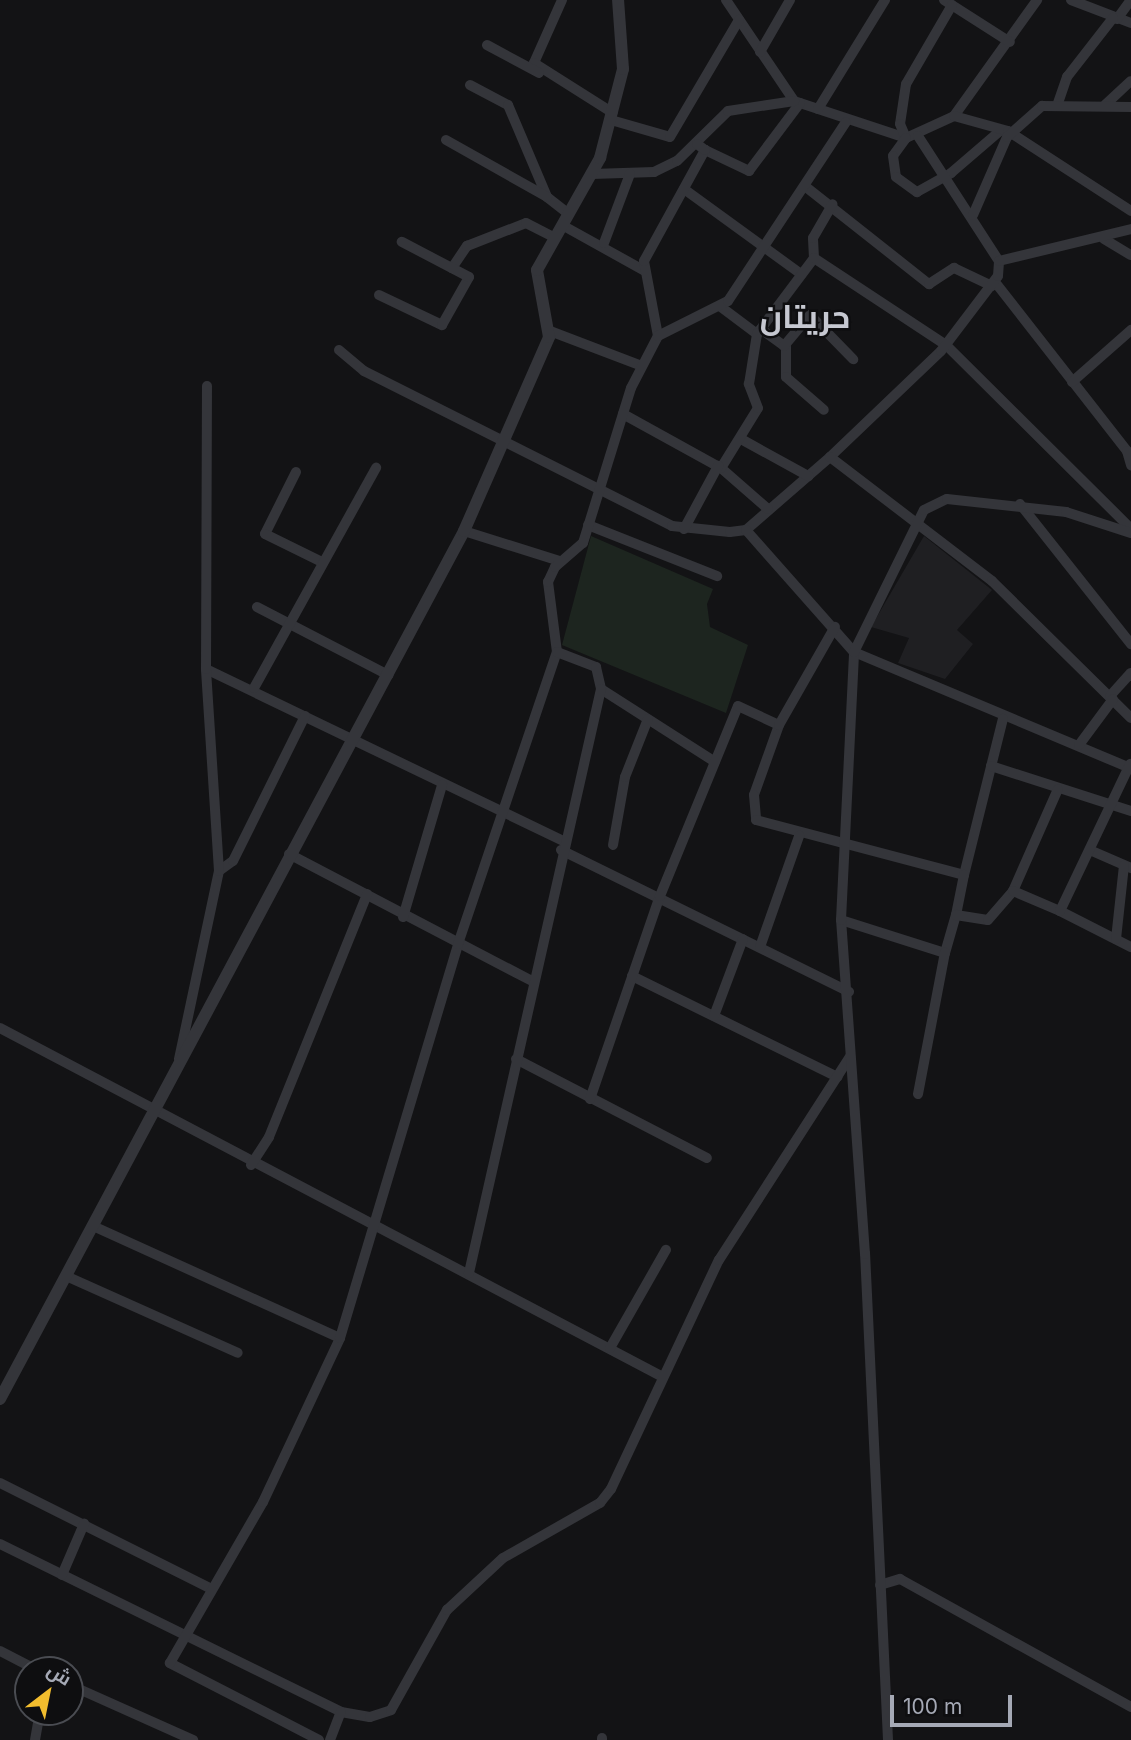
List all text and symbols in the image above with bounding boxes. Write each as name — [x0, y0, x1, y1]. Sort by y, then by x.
district label: حريتان — [760, 298, 850, 336]
north arrow — [14, 1656, 84, 1726]
text: ش — [43, 1658, 76, 1691]
scale bar — [893, 1680, 1016, 1724]
text: 100 m — [903, 1694, 962, 1719]

